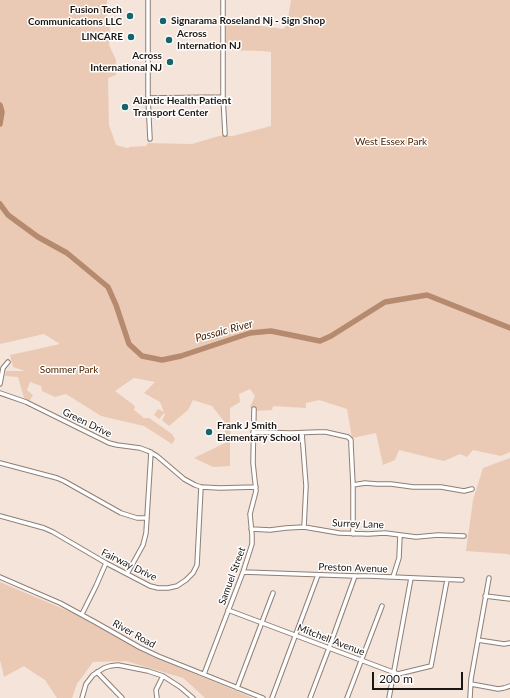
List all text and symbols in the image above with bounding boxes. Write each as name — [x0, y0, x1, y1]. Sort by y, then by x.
place label: Fusion Tech Communications LLC — [28, 4, 122, 28]
marker: Fusion Tech Communications LLC — [125, 11, 135, 21]
place label: Signarama Roseland Nj - Sign Shop — [171, 15, 325, 27]
marker: Signarama Roseland Nj - Sign Shop — [158, 16, 168, 26]
place label: Across Internation NJ — [177, 28, 241, 52]
place label: LINCARE — [81, 31, 123, 43]
marker: LINCARE — [126, 32, 136, 42]
marker: Across Internation NJ — [164, 35, 174, 45]
place label: Across International NJ — [90, 50, 162, 74]
marker: Across International NJ — [165, 57, 175, 67]
place label: Alantic Health Patient Transport Center — [133, 95, 231, 118]
marker: Alantic Health Patient Transport Center — [120, 102, 130, 112]
park label: West Essex Park — [355, 136, 427, 148]
water label: Passaic River — [194, 317, 254, 345]
park label: Sommer Park — [40, 364, 98, 376]
street label: Green Drive — [60, 406, 114, 440]
place label: Frank J Smith Elementary School — [217, 420, 300, 444]
marker: Frank J Smith Elementary School — [204, 427, 214, 437]
street label: Surrey Lane — [332, 517, 384, 531]
street label: Samuel Street — [216, 545, 248, 607]
street label: Fairway Drive — [99, 546, 159, 584]
street label: Preston Avenue — [318, 561, 388, 575]
street label: River Road — [110, 617, 158, 651]
street label: Mitchell Avenue — [296, 622, 366, 658]
scale bar — [374, 664, 465, 690]
text: 200 m — [379, 671, 413, 686]

